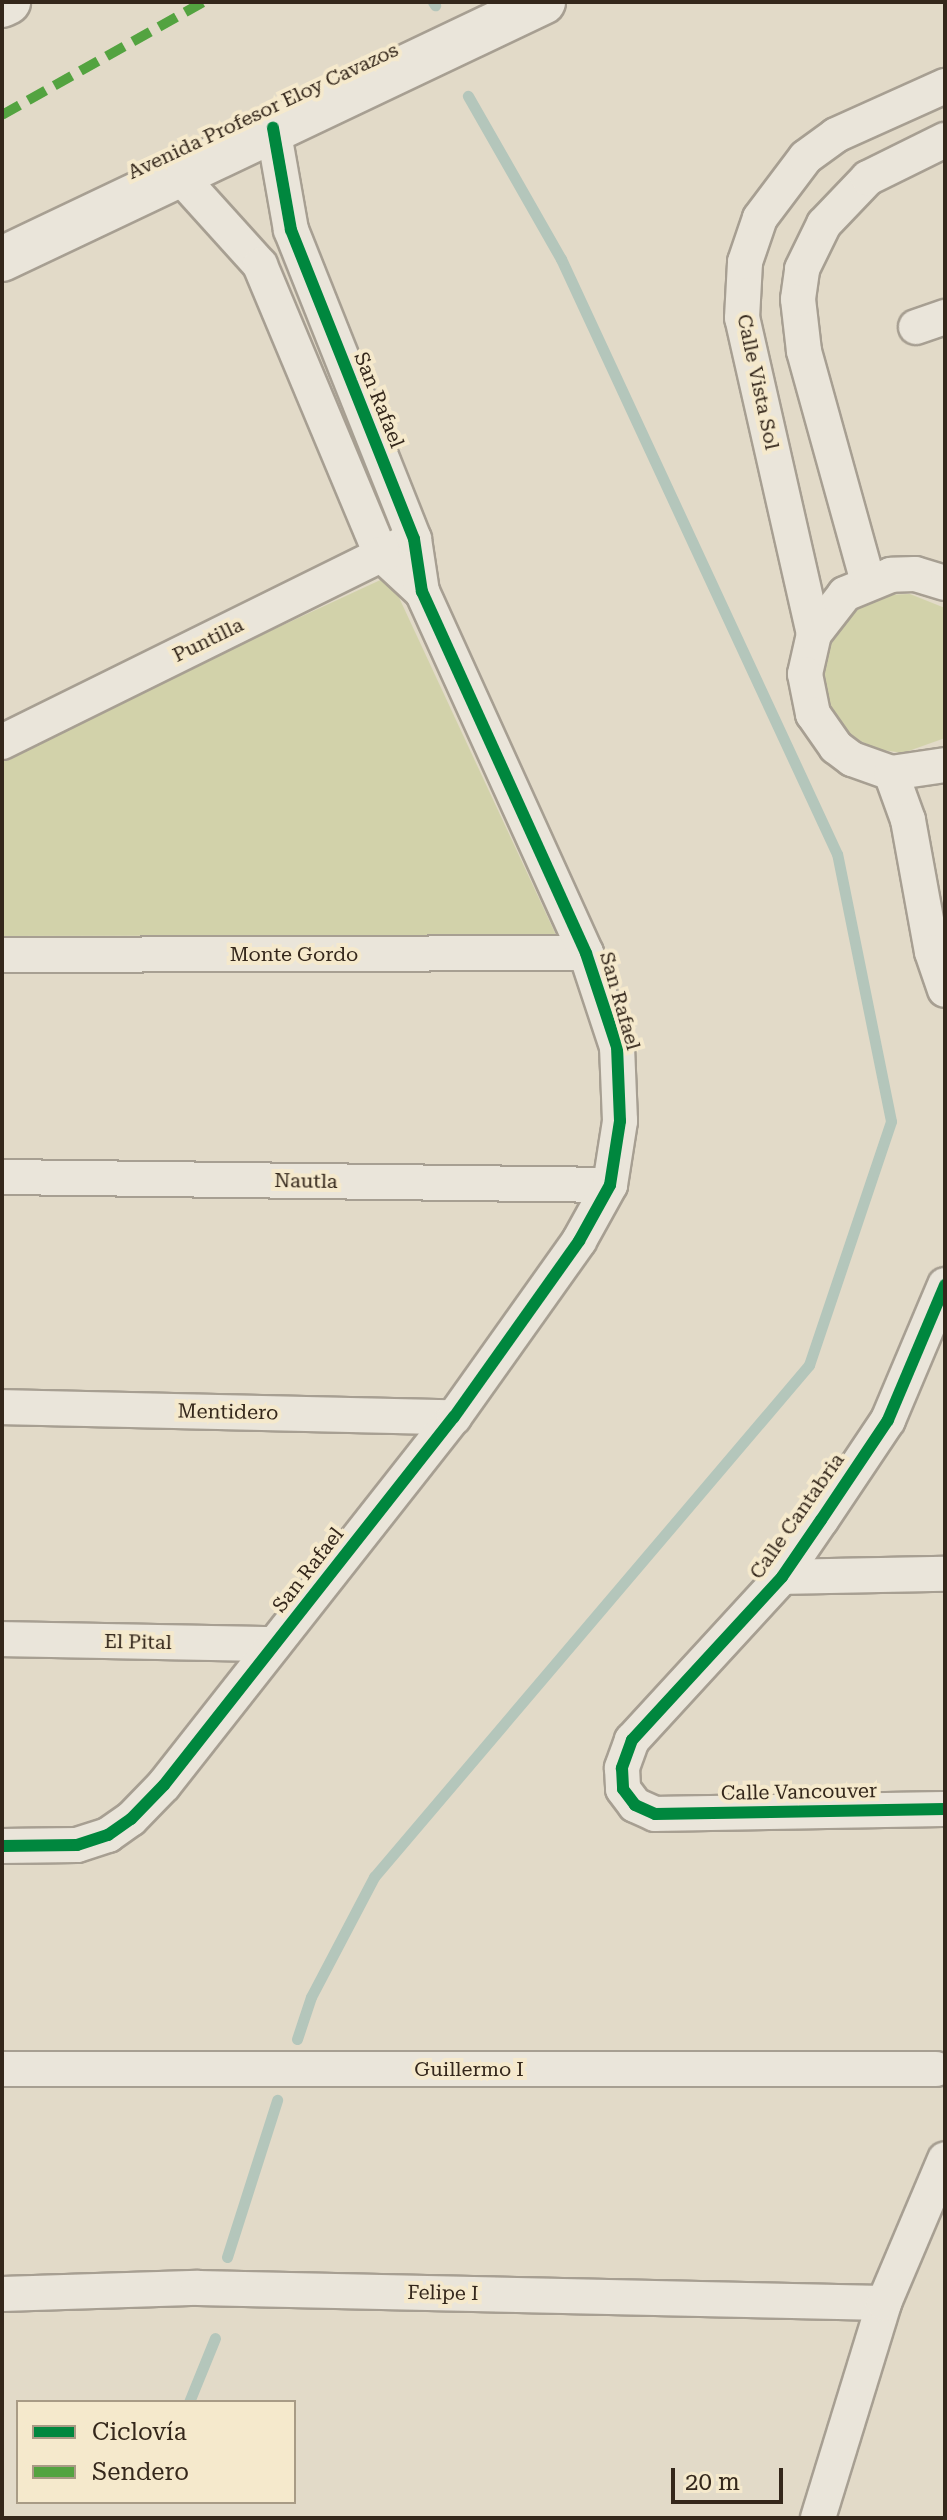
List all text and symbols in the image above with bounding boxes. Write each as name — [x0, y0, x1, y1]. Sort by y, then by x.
street label: Avenida Profesor Eloy Cavazos — [124, 38, 402, 184]
street label: Calle Vista Sol — [732, 312, 784, 452]
street label: San Rafael — [349, 349, 409, 451]
street label: Puntilla — [169, 613, 247, 667]
street label: Monte Gordo — [230, 942, 358, 966]
street label: San Rafael — [595, 949, 645, 1053]
street label: Nautla — [274, 1168, 338, 1194]
street label: Mentidero — [177, 1399, 279, 1425]
street label: Calle Cantabria — [745, 1448, 849, 1584]
street label: San Rafael — [267, 1523, 349, 1617]
street label: El Pital — [104, 1629, 172, 1655]
street label: Calle Vancouver — [721, 1779, 877, 1805]
street label: Guillermo I — [414, 2057, 524, 2081]
street label: Felipe I — [407, 2280, 479, 2306]
legend — [16, 2400, 296, 2504]
text: Ciclovía — [92, 2418, 187, 2446]
scale bar — [675, 2452, 787, 2502]
text: Sendero — [92, 2458, 189, 2486]
text: 20 m — [685, 2468, 740, 2496]

